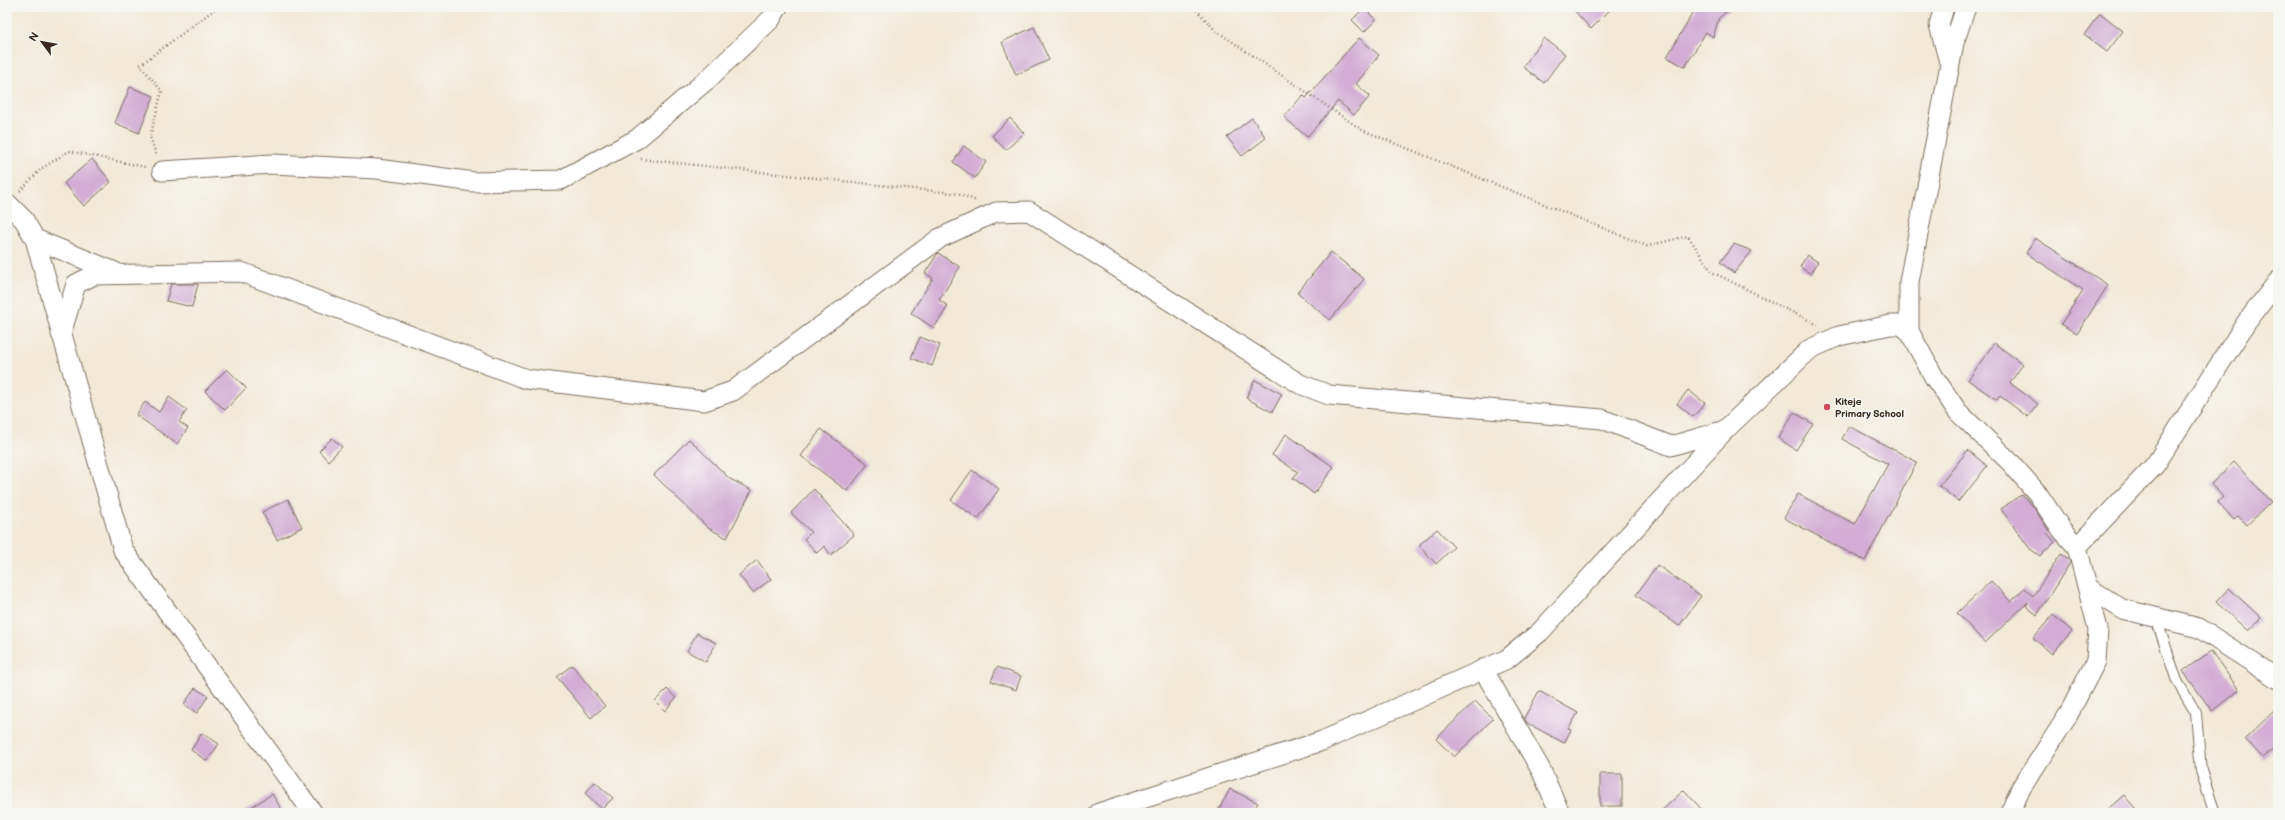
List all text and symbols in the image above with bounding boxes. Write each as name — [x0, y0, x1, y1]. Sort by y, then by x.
north arrow — [22, 22, 62, 62]
text: N — [26, 30, 42, 44]
place label: Kiteje Primary School — [1835, 396, 1904, 420]
marker: Kiteje Primary School — [1822, 402, 1832, 412]

